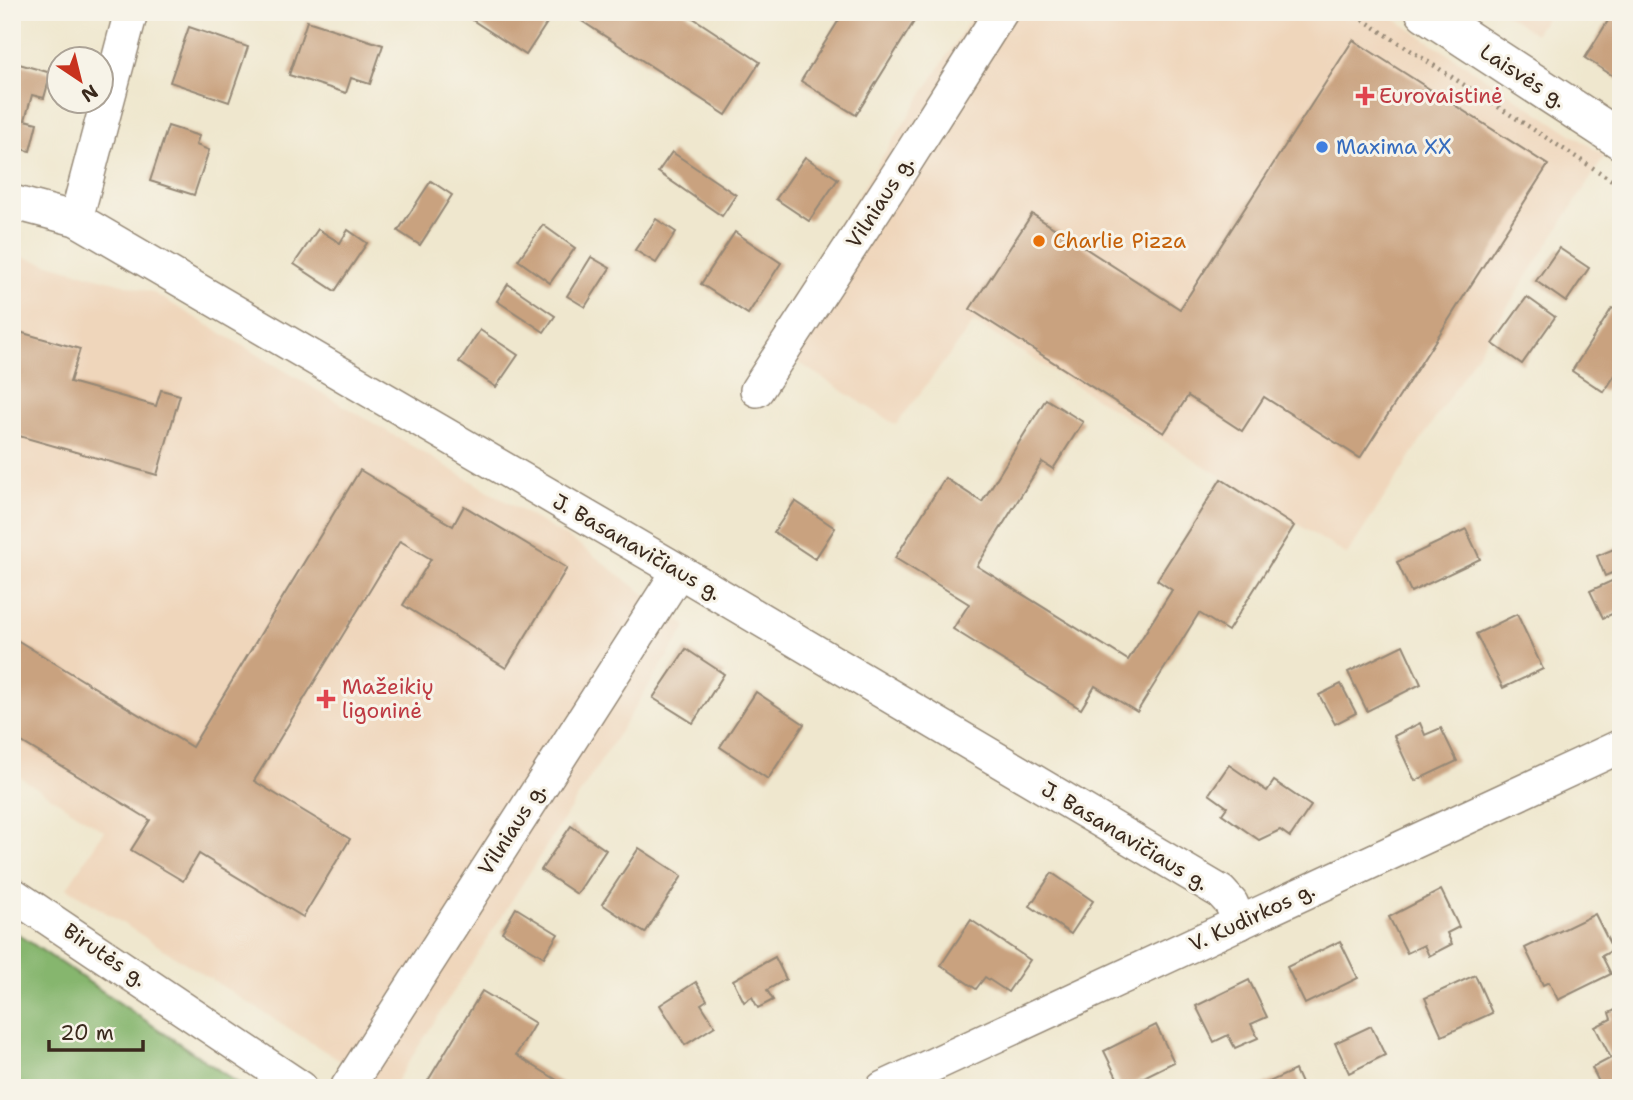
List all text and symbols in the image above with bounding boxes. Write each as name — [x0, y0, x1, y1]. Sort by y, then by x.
street label: Laisvės g. — [1474, 38, 1572, 114]
north arrow — [46, 46, 116, 116]
text: N — [76, 79, 103, 108]
place label: Eurovaistinė — [1379, 82, 1503, 110]
marker: Eurovaistinė — [1357, 88, 1373, 104]
place label: Maxima XX — [1336, 133, 1452, 161]
marker: Maxima XX — [1314, 139, 1330, 155]
street label: Vilniaus g. — [840, 150, 920, 254]
place label: Charlie Pizza — [1053, 227, 1186, 255]
marker: Charlie Pizza — [1031, 233, 1047, 249]
street label: J. Basanavičiaus g. — [548, 487, 726, 607]
place label: Mažeikių ligoninė — [342, 673, 434, 725]
marker: Mažeikių ligoninė — [316, 689, 336, 709]
street label: J. Basanavičiaus g. — [1036, 775, 1214, 897]
street label: Vilniaus g. — [472, 777, 552, 881]
street label: V. Kudirkos g. — [1185, 876, 1319, 958]
street label: Birutės g. — [58, 917, 152, 993]
scale bar — [49, 1009, 144, 1053]
text: 20 m — [60, 1019, 114, 1047]

